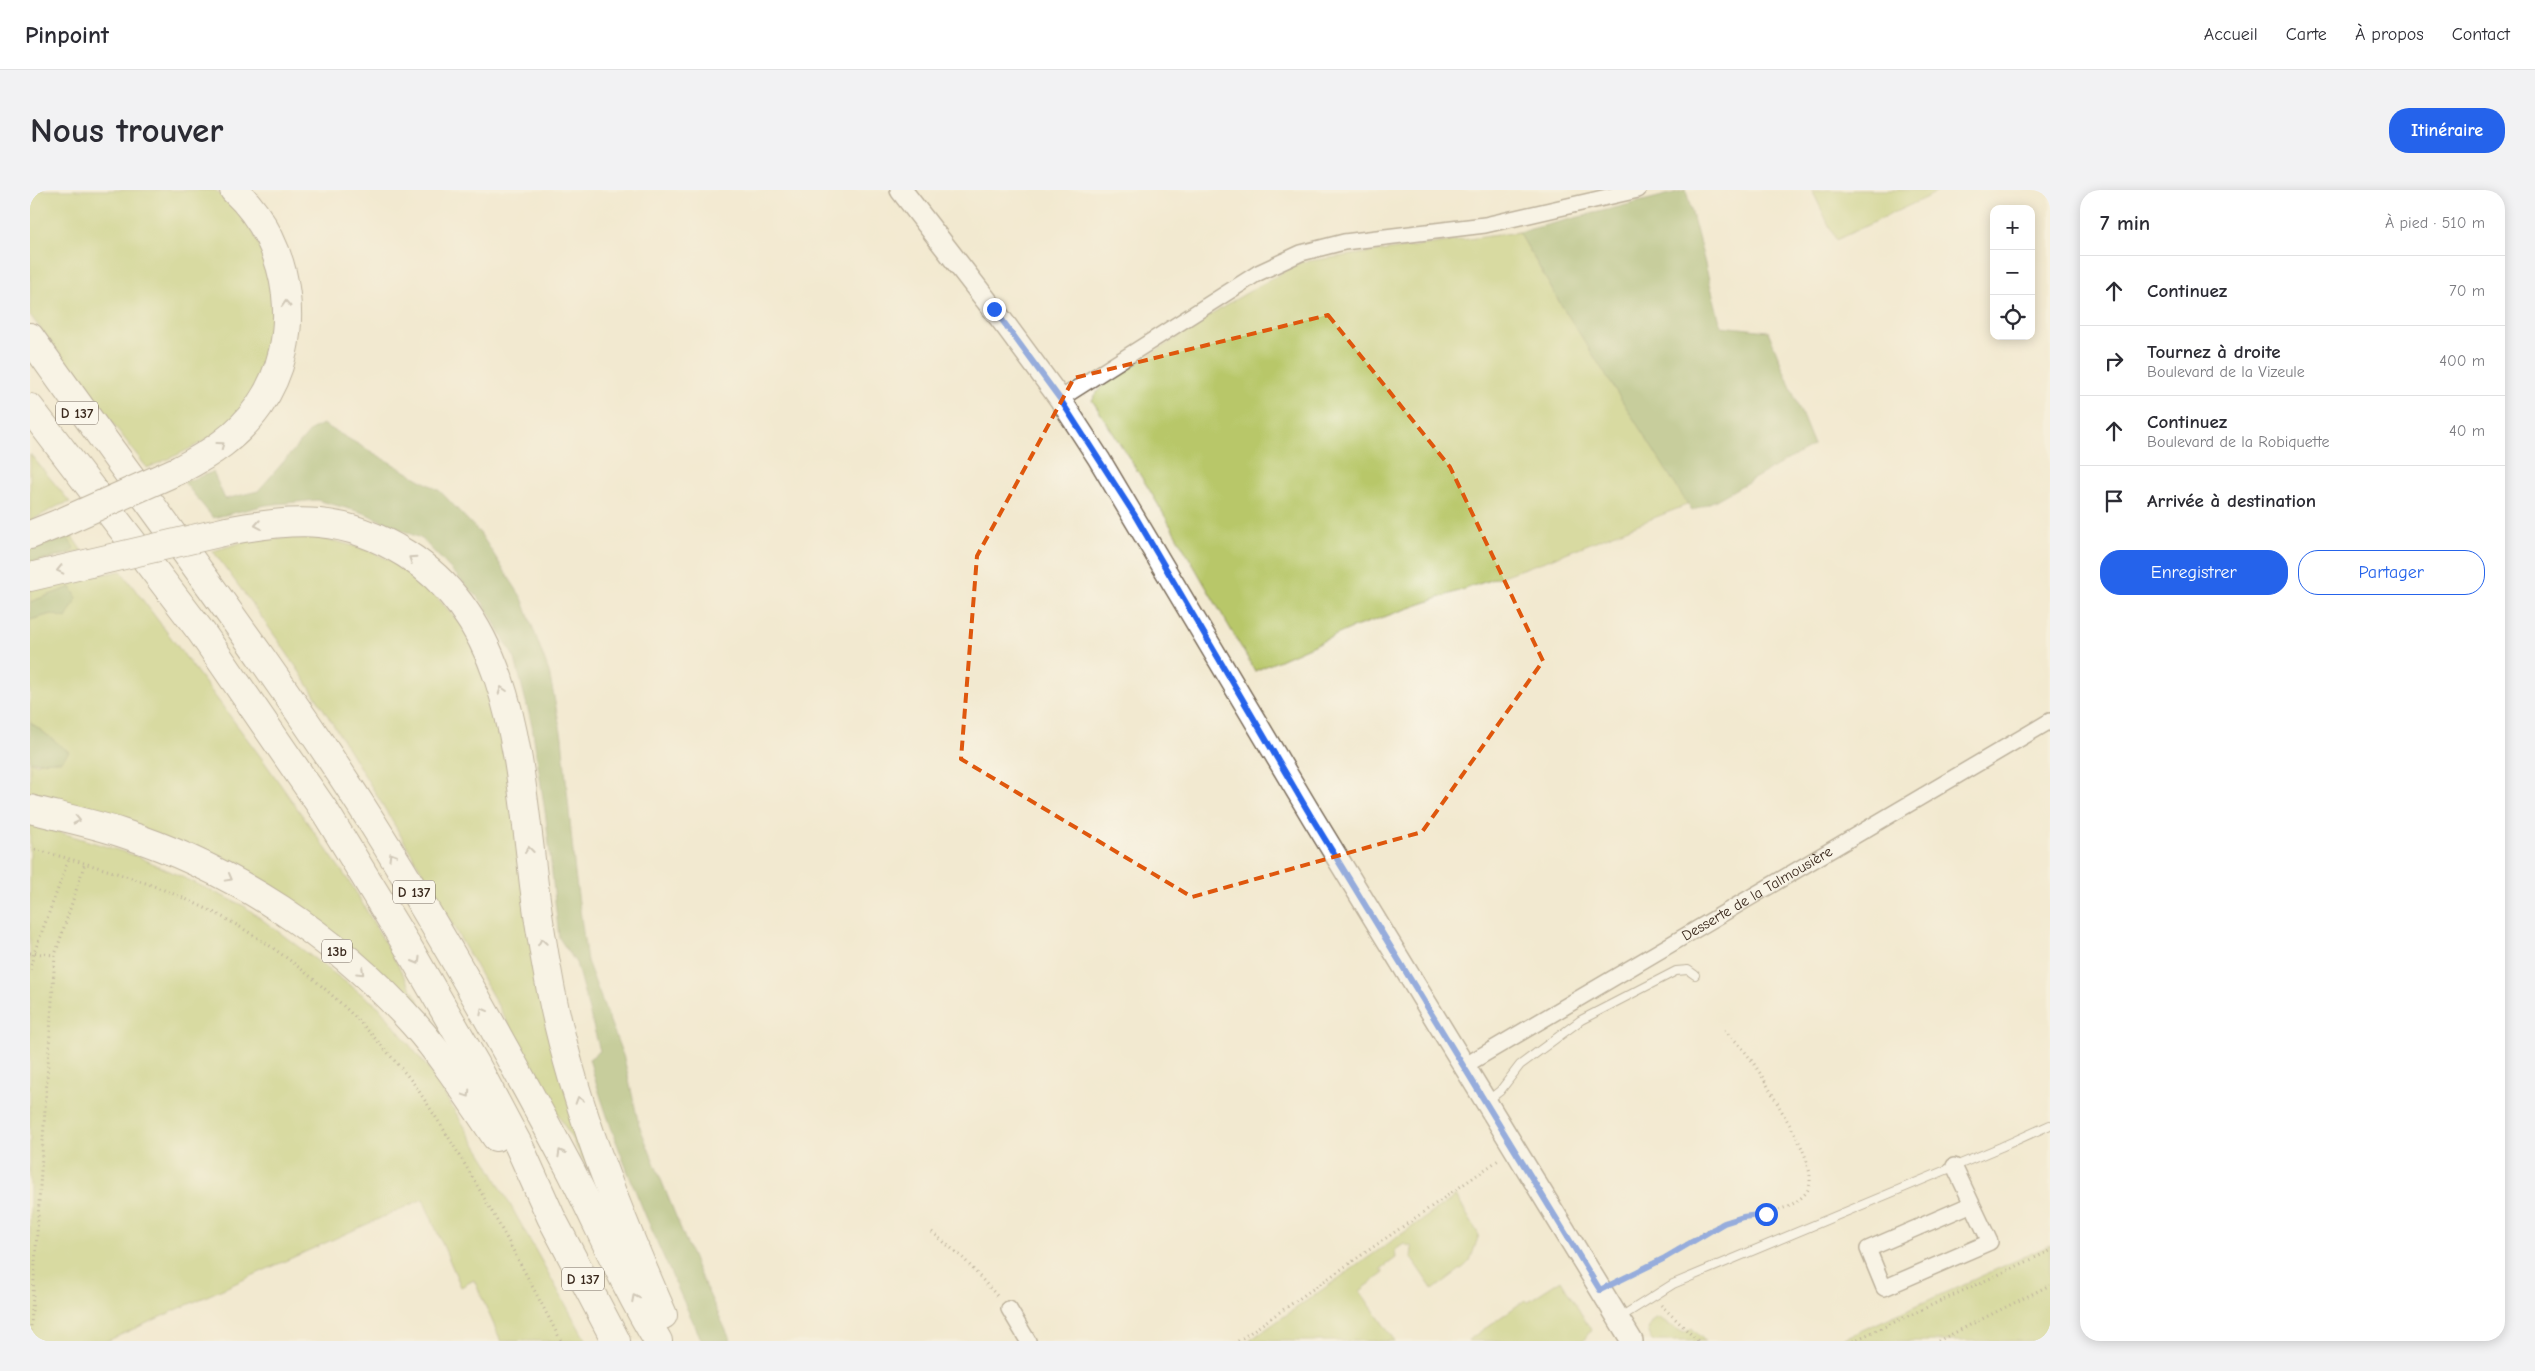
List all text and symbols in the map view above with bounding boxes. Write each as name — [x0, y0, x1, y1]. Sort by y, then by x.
text: Pinpoint — [25, 21, 109, 49]
text: Accueil — [2204, 24, 2258, 45]
text: Carte — [2286, 24, 2327, 45]
text: À propos — [2355, 24, 2424, 45]
text: Contact — [2452, 24, 2510, 45]
button: Itinéraire — [2389, 108, 2505, 153]
text: Nous trouver — [30, 110, 223, 151]
map controls — [1990, 205, 2035, 340]
button: + — [1990, 205, 2035, 250]
text: 7 min — [2100, 211, 2150, 235]
text: À pied · 510 m — [2385, 214, 2485, 232]
button: − — [1990, 250, 2035, 295]
icon: ahead — [2100, 277, 2128, 305]
text: Continuez — [2147, 280, 2227, 302]
text: 70 m — [2449, 282, 2485, 300]
button: locate — [1990, 295, 2035, 340]
route end — [983, 298, 1006, 321]
one-way arrow — [281, 300, 292, 308]
text: Tournez à droite — [2147, 341, 2281, 363]
icon: right — [2100, 347, 2128, 375]
text: 400 m — [2439, 352, 2485, 370]
text: Boulevard de la Vizeule — [2147, 363, 2305, 381]
road number: D 137 — [56, 402, 98, 424]
text: Continuez — [2147, 411, 2227, 433]
icon: ahead — [2100, 417, 2128, 445]
text: 40 m — [2449, 422, 2485, 440]
text: Boulevard de la Robiquette — [2147, 433, 2330, 451]
one-way arrow — [215, 442, 225, 451]
icon: arrive — [2100, 487, 2128, 515]
text: Arrivée à destination — [2147, 490, 2316, 512]
one-way arrow — [254, 520, 262, 530]
button: Enregistrer — [2100, 550, 2288, 595]
button: Partager — [2298, 550, 2485, 595]
one-way arrow — [409, 555, 418, 565]
one-way arrow — [56, 564, 65, 575]
one-way arrow — [498, 686, 508, 694]
one-way arrow — [73, 814, 82, 825]
street label: Desserte de la Talmousière — [1678, 842, 1836, 945]
one-way arrow — [525, 845, 535, 854]
one-way arrow — [388, 852, 398, 861]
one-way arrow — [223, 872, 232, 882]
road number: D 137 — [393, 880, 435, 904]
one-way arrow — [538, 937, 548, 946]
road number: 13b — [322, 939, 352, 962]
one-way arrow — [410, 956, 420, 965]
one-way arrow — [355, 966, 364, 975]
one-way arrow — [479, 1007, 489, 1016]
one-way arrow — [461, 1089, 471, 1098]
one-way arrow — [575, 1096, 585, 1104]
one-way arrow — [557, 1150, 567, 1159]
route start — [1755, 1203, 1778, 1226]
road number: D 137 — [562, 1268, 604, 1290]
one-way arrow — [631, 1294, 641, 1303]

